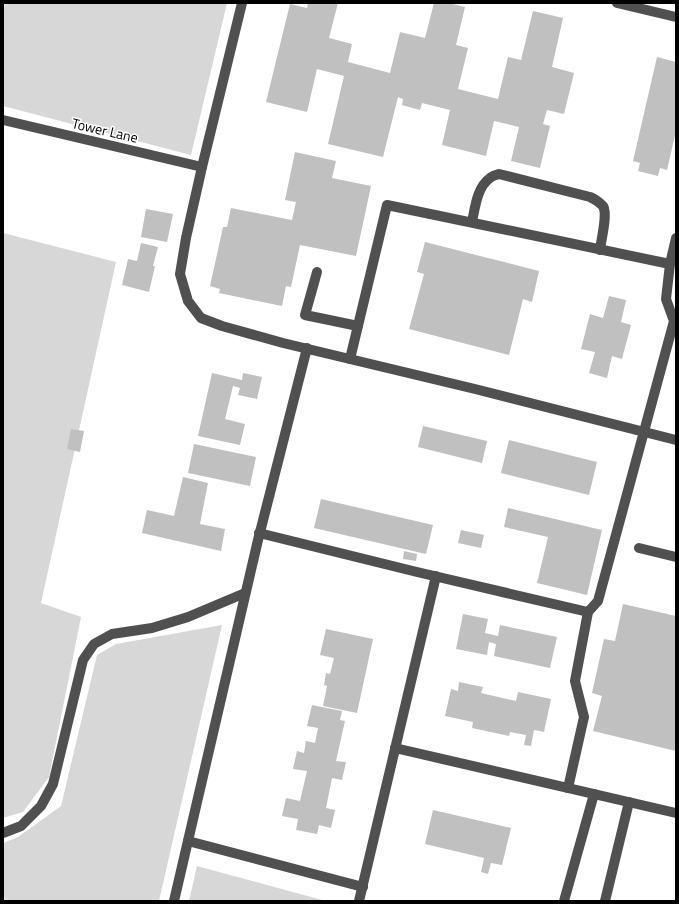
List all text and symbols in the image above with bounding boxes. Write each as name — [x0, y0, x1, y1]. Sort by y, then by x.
street label: Tower Lane — [70, 112, 140, 148]

